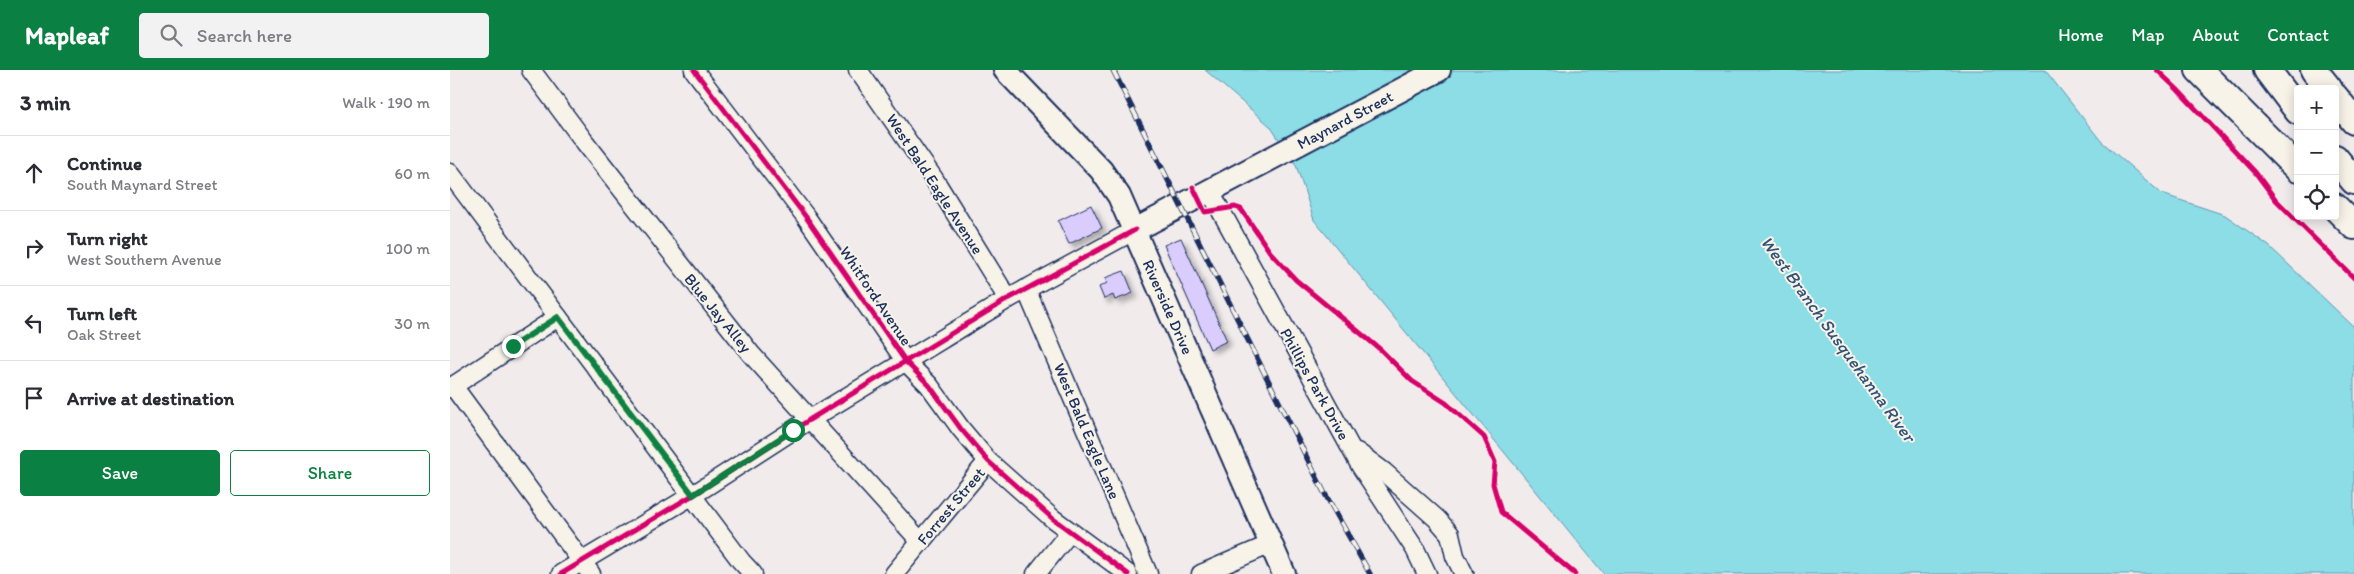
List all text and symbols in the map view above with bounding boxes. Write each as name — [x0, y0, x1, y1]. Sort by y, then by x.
search box — [139, 13, 489, 58]
text: Mapleaf — [25, 21, 109, 50]
icon: search — [157, 21, 185, 49]
text: Search here — [197, 24, 292, 47]
text: Home — [2058, 24, 2104, 46]
text: Map — [2132, 24, 2165, 46]
text: About — [2193, 24, 2239, 46]
text: Contact — [2267, 24, 2329, 46]
map controls — [2294, 85, 2339, 220]
button: + — [2294, 85, 2339, 130]
street label: Maynard Street — [1294, 87, 1396, 153]
text: 3 min — [20, 90, 70, 115]
text: Walk · 190 m — [342, 93, 430, 112]
street label: West Bald Eagle Avenue — [882, 110, 988, 258]
button: − — [2294, 130, 2339, 175]
text: Continue — [67, 152, 142, 175]
icon: ahead — [20, 159, 48, 187]
text: 60 m — [395, 164, 430, 183]
text: South Maynard Street — [67, 175, 218, 194]
button: locate — [2294, 175, 2339, 220]
text: Turn right — [67, 227, 148, 250]
water label: West Branch Susquehanna River — [1756, 232, 1921, 448]
icon: right — [20, 234, 48, 262]
text: 100 m — [386, 239, 430, 258]
street label: Whitford Avenue — [836, 243, 916, 349]
text: West Southern Avenue — [67, 250, 222, 269]
street label: Riverside Drive — [1139, 257, 1198, 358]
street label: Blue Jay Alley — [680, 270, 756, 357]
text: Turn left — [67, 302, 137, 325]
icon: left — [20, 309, 48, 337]
text: 30 m — [394, 314, 430, 333]
text: Oak Street — [67, 325, 141, 344]
street label: Phillips Park Drive — [1276, 325, 1354, 443]
route end — [502, 335, 525, 358]
street label: West Bald Eagle Lane — [1050, 360, 1124, 502]
icon: arrive — [20, 384, 48, 412]
text: Arrive at destination — [67, 387, 234, 410]
route start — [782, 419, 805, 442]
button: Save — [20, 450, 220, 496]
button: Share — [230, 450, 430, 496]
street label: Forrest Street — [913, 463, 989, 549]

